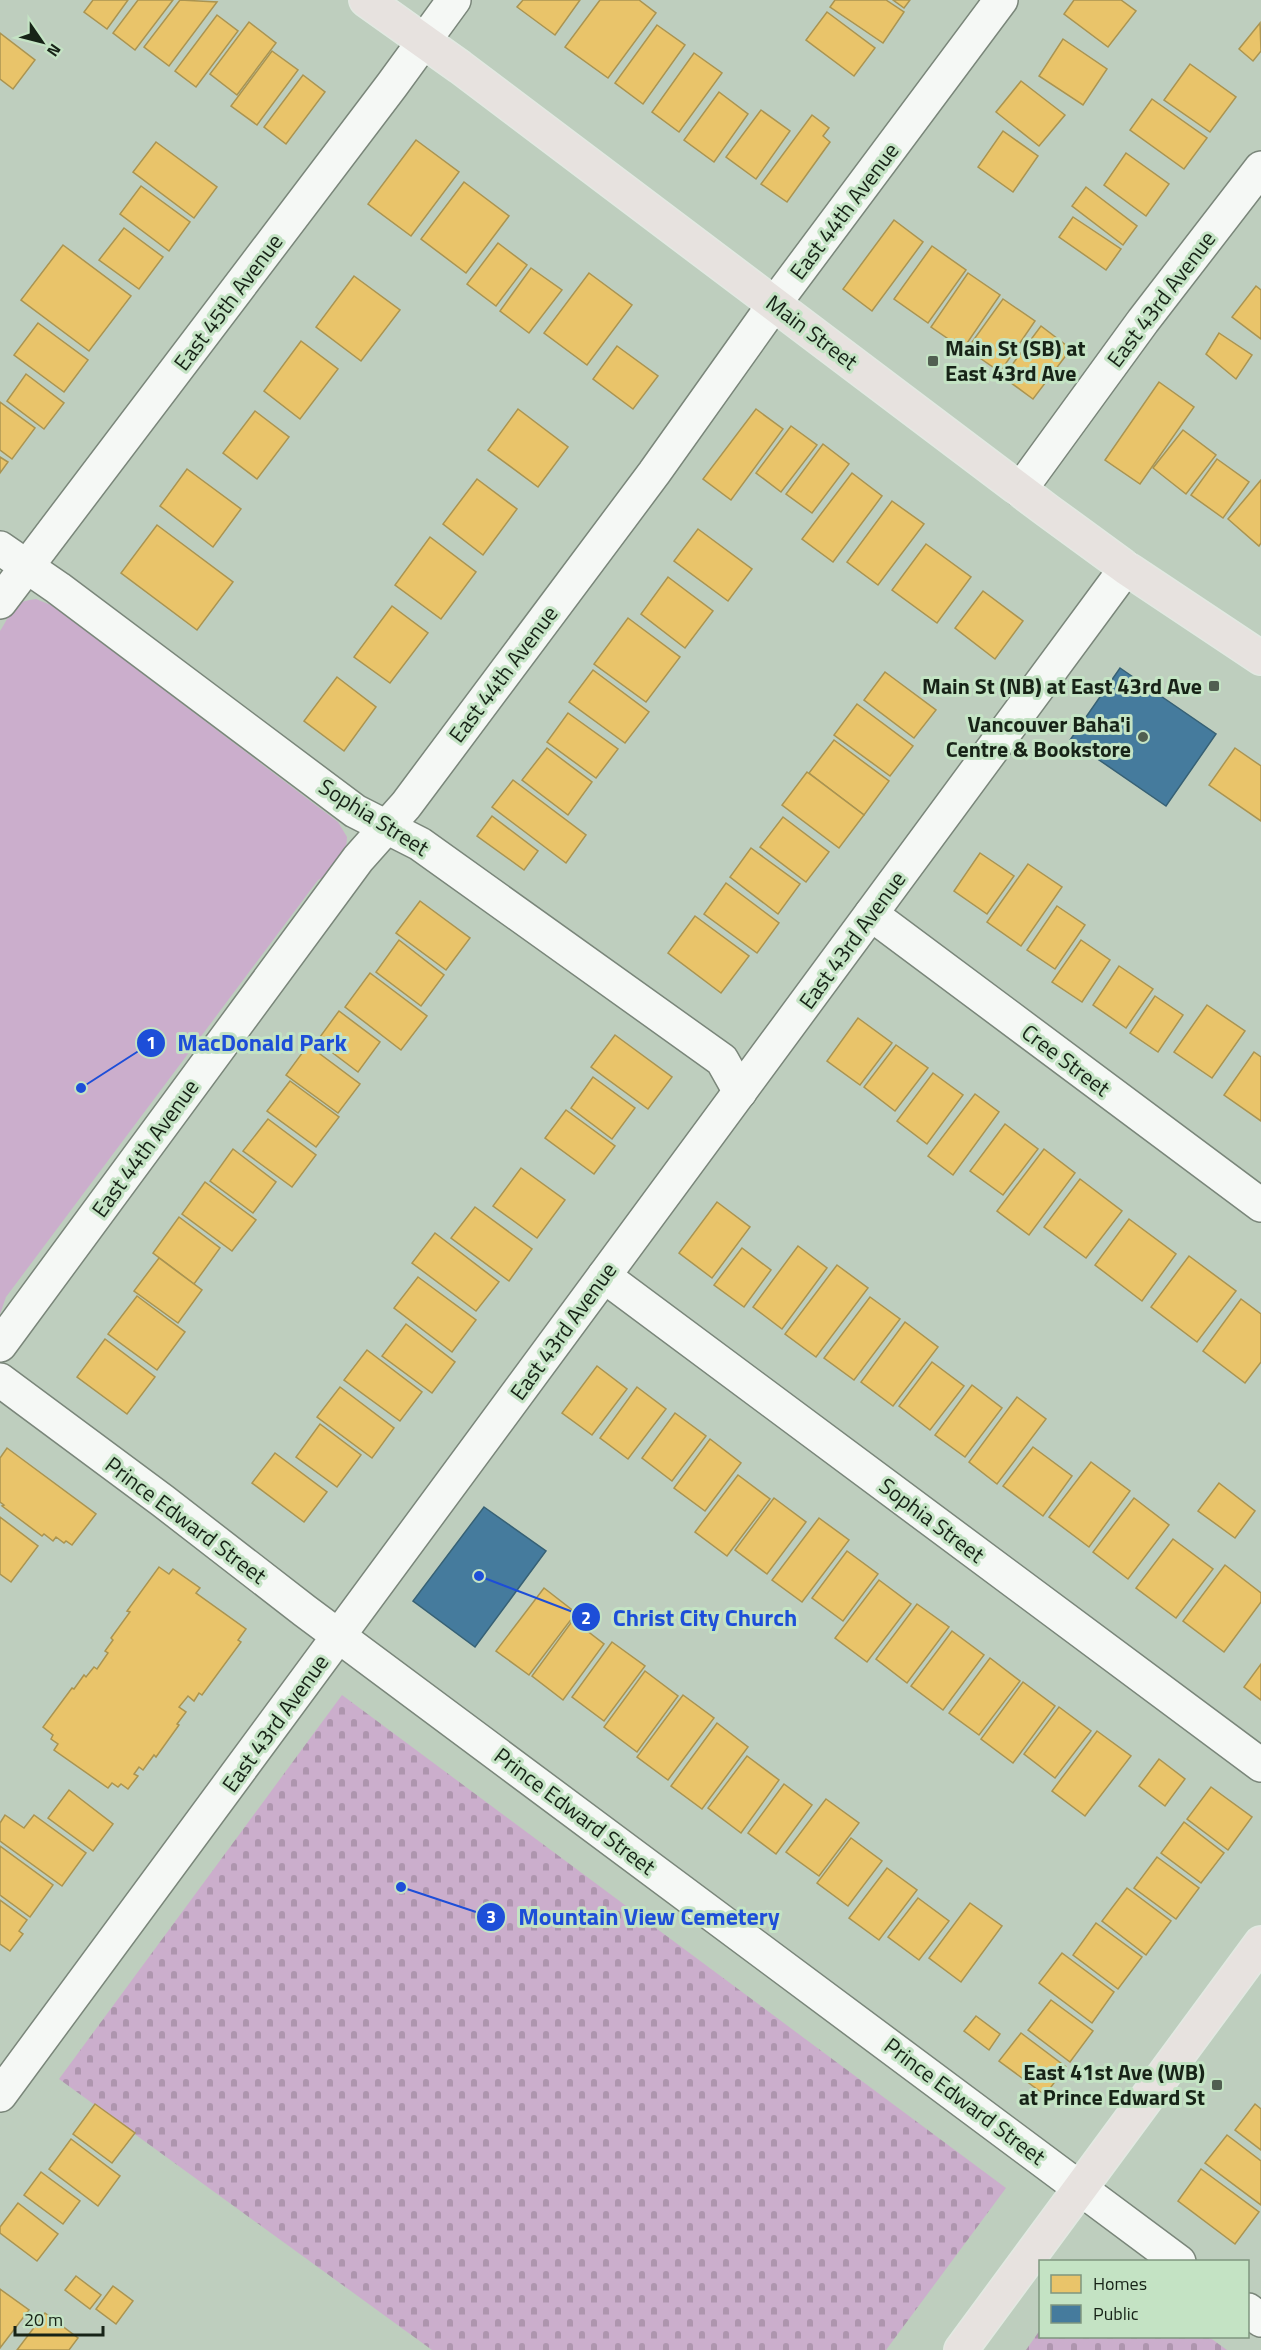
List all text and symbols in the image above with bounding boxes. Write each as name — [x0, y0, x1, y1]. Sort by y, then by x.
north arrow — [12, 12, 72, 72]
text: N — [41, 39, 67, 62]
street label: East 44th Avenue — [781, 135, 907, 287]
street label: East 43rd Avenue — [1098, 224, 1224, 374]
street label: East 45th Avenue — [165, 226, 291, 378]
street label: Main Street — [759, 286, 865, 378]
place label: Main St (SB) at East 43rd Ave — [945, 331, 1086, 390]
marker: Main St (SB) at East 43rd Ave — [926, 354, 940, 368]
street label: East 44th Avenue — [440, 598, 566, 750]
place label: Main St (NB) at East 43rd Ave — [922, 669, 1202, 703]
marker: Main St (NB) at East 43rd Ave — [1207, 679, 1221, 693]
place label: Vancouver Baha'i Centre & Bookstore — [946, 707, 1131, 766]
marker: Vancouver Baha'i Centre & Bookstore — [1136, 730, 1150, 744]
street label: Sophia Street — [312, 770, 436, 865]
street label: East 43rd Avenue — [790, 864, 914, 1016]
street label: Cree Street — [1015, 1015, 1118, 1105]
callout: MacDonald Park — [136, 1022, 359, 1064]
text: MacDonald Park — [177, 1024, 347, 1060]
text: 1 — [146, 1029, 156, 1056]
street label: East 44th Avenue — [83, 1072, 207, 1224]
street label: East 43rd Avenue — [501, 1255, 625, 1407]
street label: Prince Edward Street — [98, 1448, 274, 1592]
street label: Sophia Street — [872, 1469, 992, 1571]
callout: Christ City Church — [571, 1596, 810, 1638]
text: Christ City Church — [613, 1599, 797, 1635]
text: 2 — [581, 1604, 591, 1631]
street label: East 43rd Avenue — [213, 1647, 337, 1799]
street label: Prince Edward Street — [487, 1739, 663, 1883]
callout: Mountain View Cemetery — [476, 1896, 792, 1938]
text: Mountain View Cemetery — [518, 1898, 780, 1934]
text: 3 — [486, 1903, 496, 1930]
street label: Prince Edward Street — [877, 2029, 1053, 2173]
place label: East 41st Ave (WB) at Prince Edward St — [1019, 2055, 1205, 2114]
marker: East 41st Ave (WB) at Prince Edward St — [1210, 2078, 1224, 2092]
legend — [1039, 2260, 1249, 2338]
text: Homes — [1093, 2270, 1147, 2297]
scale bar — [15, 2299, 104, 2337]
text: Public — [1093, 2300, 1139, 2327]
text: 20 m — [24, 2306, 63, 2333]

